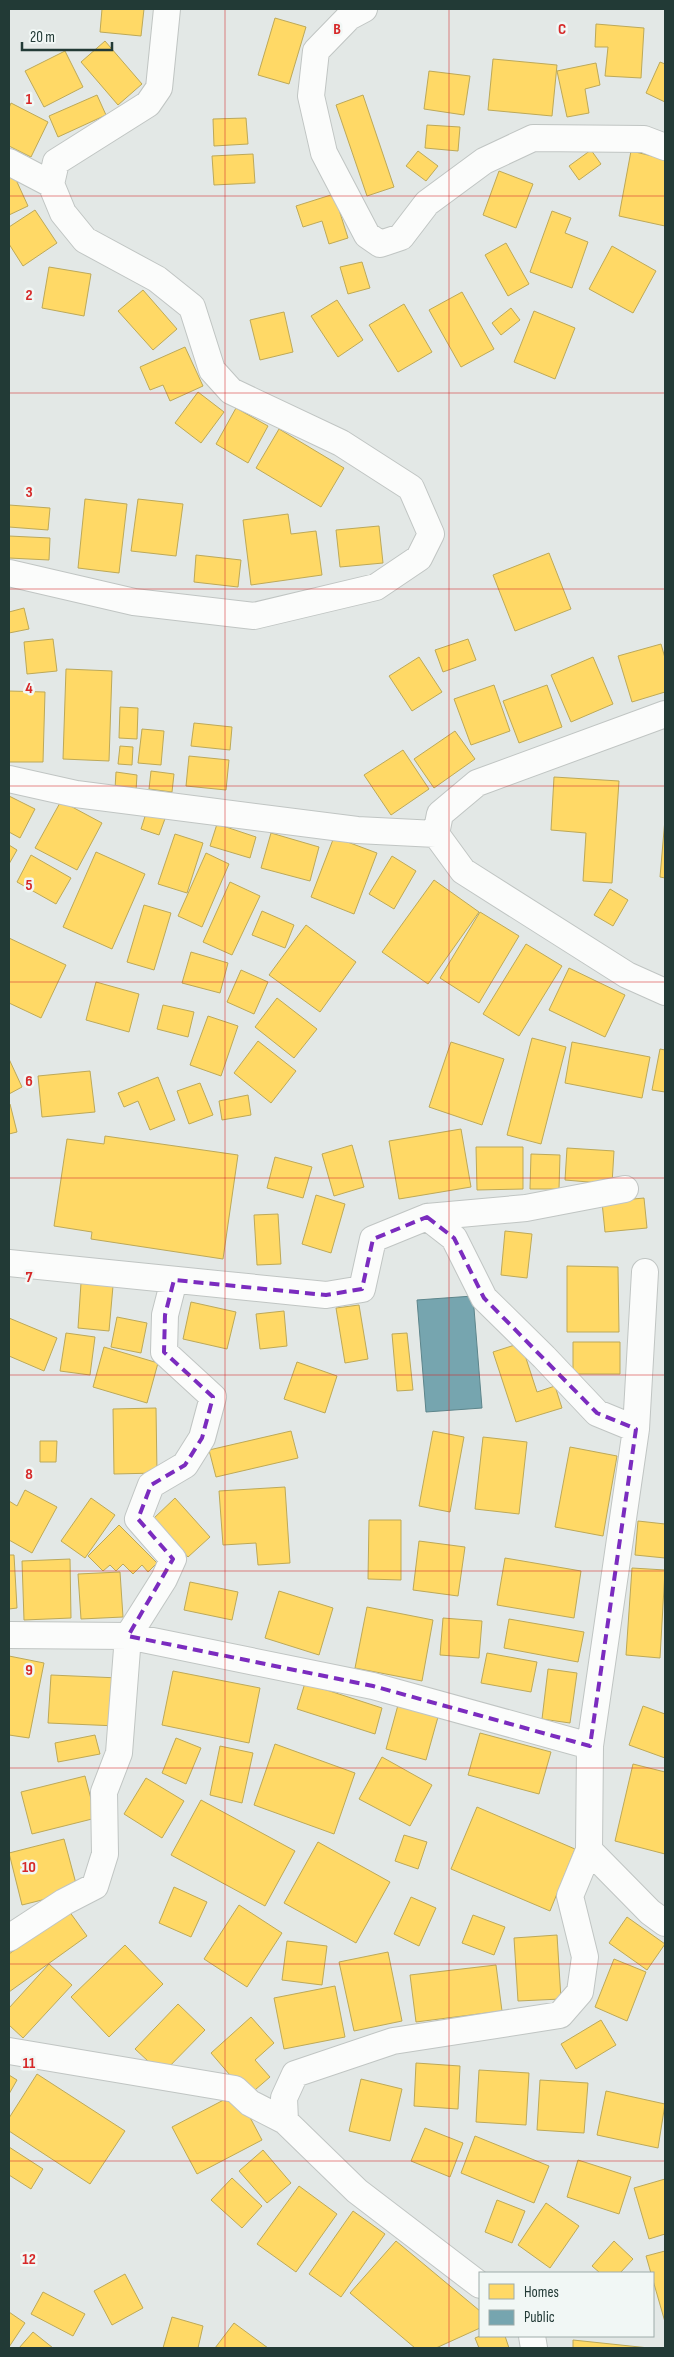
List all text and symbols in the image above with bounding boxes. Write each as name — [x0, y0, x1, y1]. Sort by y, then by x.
scale bar — [22, 20, 112, 52]
text: B — [333, 20, 341, 39]
text: C — [558, 20, 566, 39]
text: 20 m — [30, 28, 55, 47]
text: 1 — [26, 90, 33, 109]
text: 2 — [25, 286, 33, 305]
text: 3 — [25, 483, 33, 502]
text: 4 — [25, 679, 33, 698]
text: 5 — [25, 876, 33, 895]
text: 6 — [25, 1072, 33, 1091]
text: 7 — [26, 1268, 33, 1287]
text: 8 — [25, 1465, 33, 1484]
text: 9 — [25, 1661, 33, 1680]
text: 10 — [22, 1858, 36, 1877]
text: 11 — [23, 2054, 36, 2073]
text: 12 — [22, 2250, 36, 2269]
legend — [479, 2272, 654, 2337]
text: Homes — [524, 2283, 559, 2302]
text: Public — [524, 2308, 555, 2327]

